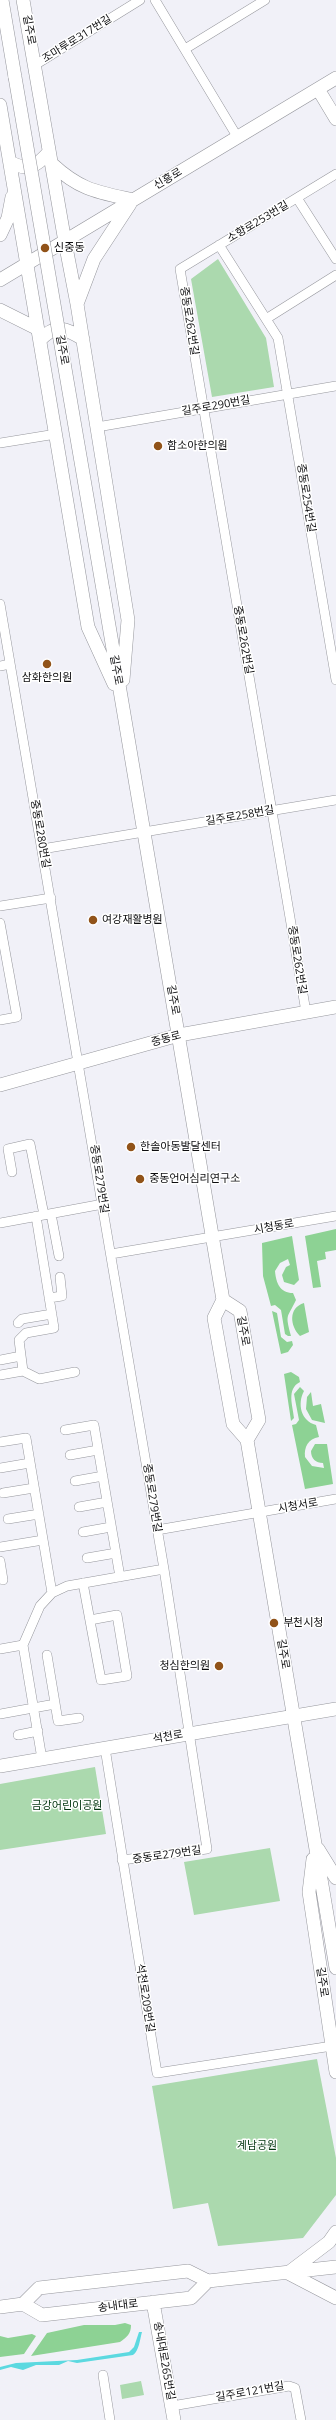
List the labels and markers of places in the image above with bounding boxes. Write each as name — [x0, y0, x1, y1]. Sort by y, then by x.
place label: 신중동 — [54, 241, 84, 255]
marker: 신중동 — [39, 242, 51, 254]
place label: 함소아한의원 — [167, 439, 228, 453]
marker: 함소아한의원 — [152, 440, 164, 452]
marker: 삼화한의원 — [41, 658, 53, 670]
place label: 삼화한의원 — [22, 671, 72, 685]
place label: 여강재활병원 — [102, 913, 163, 927]
marker: 여강재활병원 — [87, 914, 99, 926]
place label: 한솔아동발달센터 — [140, 1140, 221, 1154]
marker: 한솔아동발달센터 — [125, 1141, 137, 1153]
place label: 중동언어심리연구소 — [149, 1172, 240, 1186]
marker: 중동언어심리연구소 — [134, 1173, 146, 1185]
place label: 부천시청 — [283, 1616, 323, 1630]
marker: 부천시청 — [268, 1617, 280, 1629]
place label: 청심한의원 — [159, 1659, 210, 1673]
marker: 청심한의원 — [213, 1660, 225, 1672]

